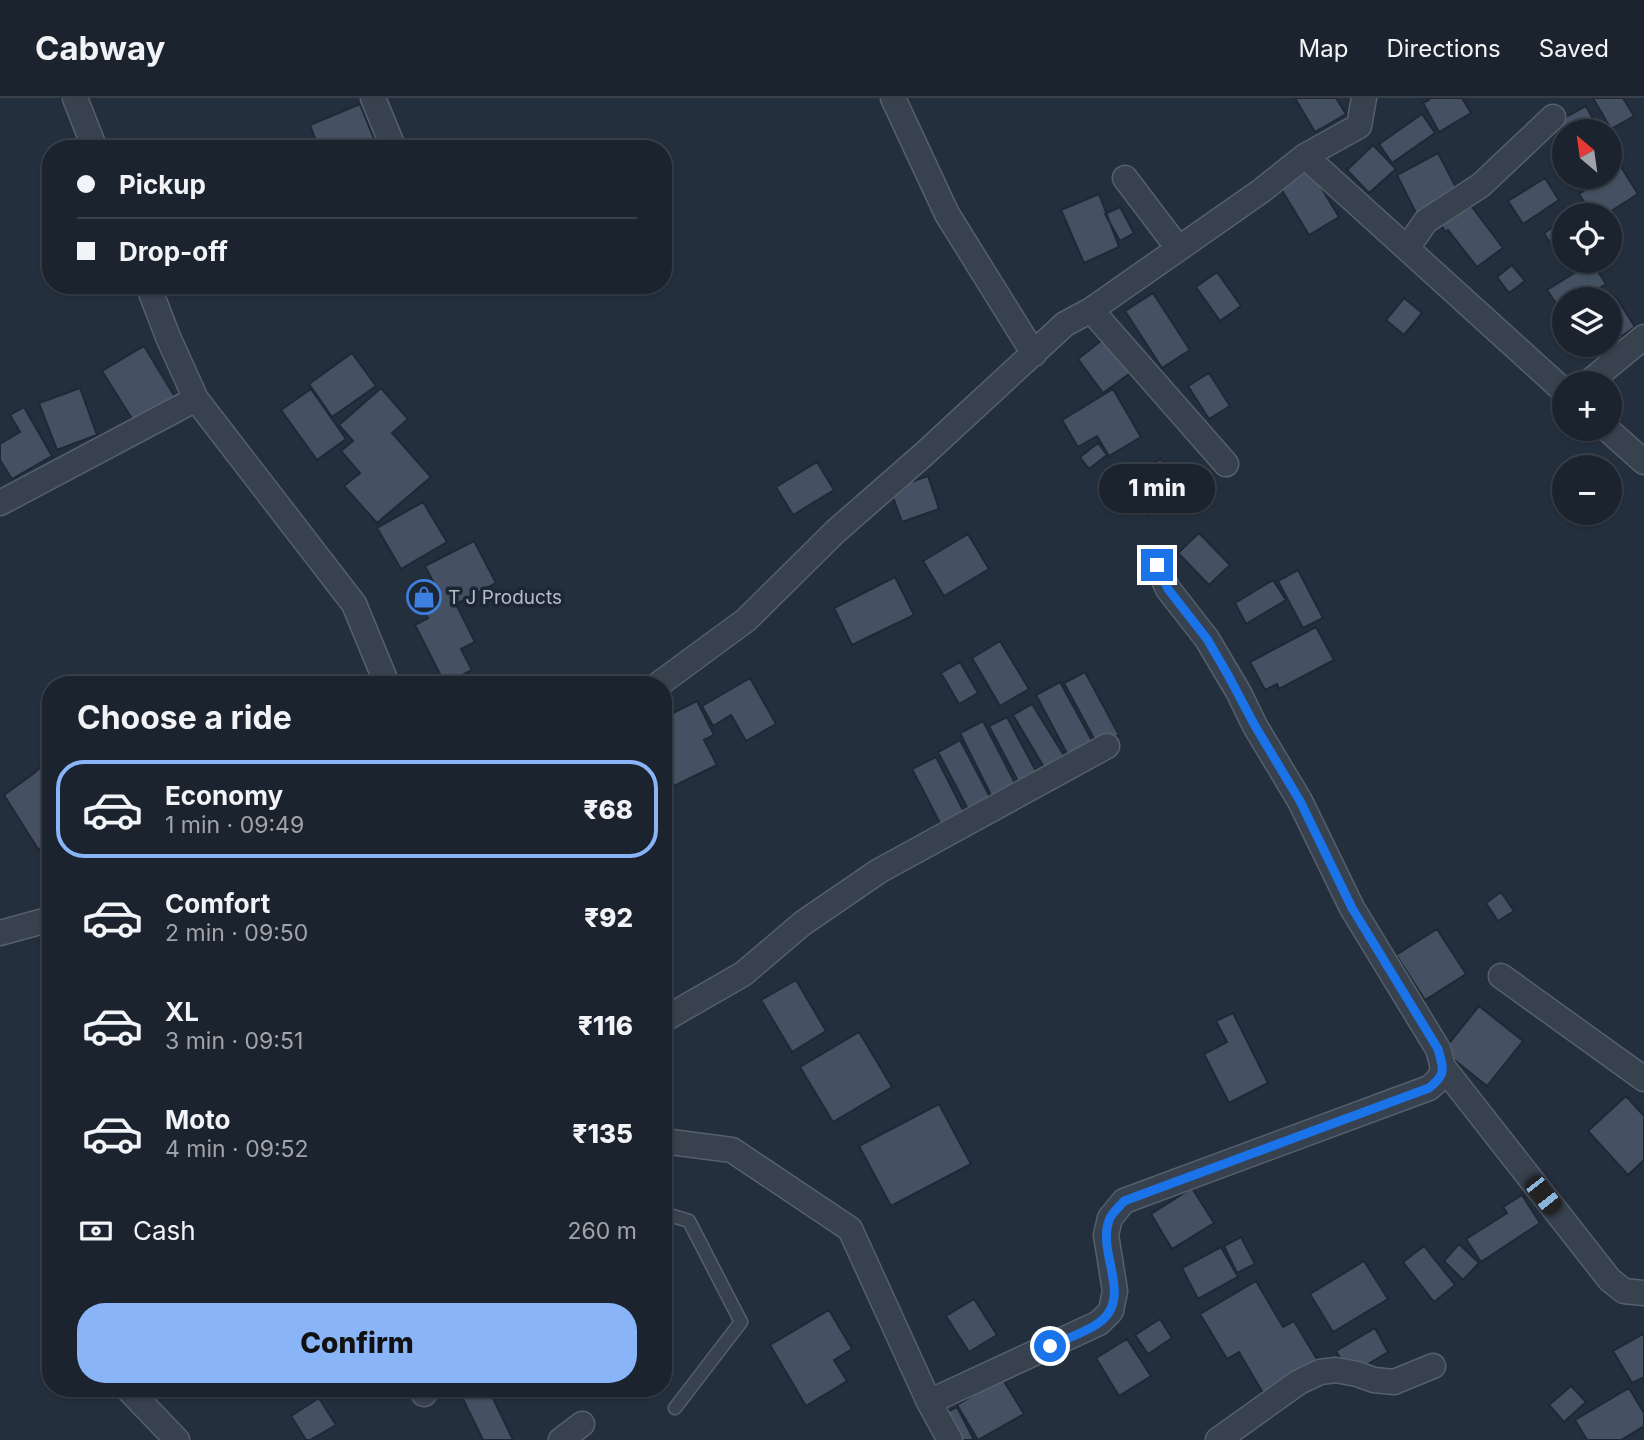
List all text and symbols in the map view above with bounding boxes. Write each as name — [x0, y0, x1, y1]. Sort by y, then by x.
text: Cabway — [35, 28, 165, 68]
text: Map — [1299, 34, 1348, 63]
text: Directions — [1386, 34, 1501, 63]
text: Saved — [1539, 34, 1609, 63]
north arrow — [1552, 119, 1622, 189]
map controls — [1552, 119, 1622, 525]
text: Pickup — [119, 169, 206, 200]
button: locate — [1552, 203, 1622, 273]
text: Drop-off — [119, 236, 228, 267]
button: layers — [1552, 287, 1622, 357]
button: + — [1552, 371, 1622, 441]
button: − — [1552, 455, 1622, 525]
callout: 1 min — [1099, 463, 1215, 512]
text: 1 min — [1128, 474, 1186, 502]
route end — [1141, 549, 1173, 581]
shop icon: T J Products — [405, 578, 443, 616]
place label: T J Products — [448, 586, 562, 609]
text: Choose a ride — [77, 698, 292, 737]
icon: car — [81, 778, 144, 841]
text: Economy — [165, 780, 283, 811]
text: ₹68 — [583, 794, 633, 825]
text: 1 min · 09:49 — [165, 811, 304, 839]
icon: car — [81, 886, 144, 949]
text: Comfort — [165, 888, 270, 919]
text: ₹92 — [584, 902, 633, 933]
text: 2 min · 09:50 — [165, 919, 308, 947]
icon: car — [81, 994, 144, 1057]
text: XL — [165, 996, 199, 1027]
text: ₹116 — [578, 1010, 633, 1041]
text: 3 min · 09:51 — [165, 1027, 303, 1055]
icon: car — [81, 1102, 144, 1165]
text: Moto — [165, 1104, 230, 1135]
text: ₹135 — [572, 1118, 633, 1149]
text: 4 min · 09:52 — [165, 1135, 309, 1163]
car — [1522, 1172, 1565, 1218]
icon: cash — [77, 1212, 115, 1250]
text: Cash — [133, 1215, 196, 1246]
text: 260 m — [568, 1217, 637, 1245]
button: Confirm — [77, 1303, 637, 1383]
route start — [1034, 1330, 1066, 1362]

